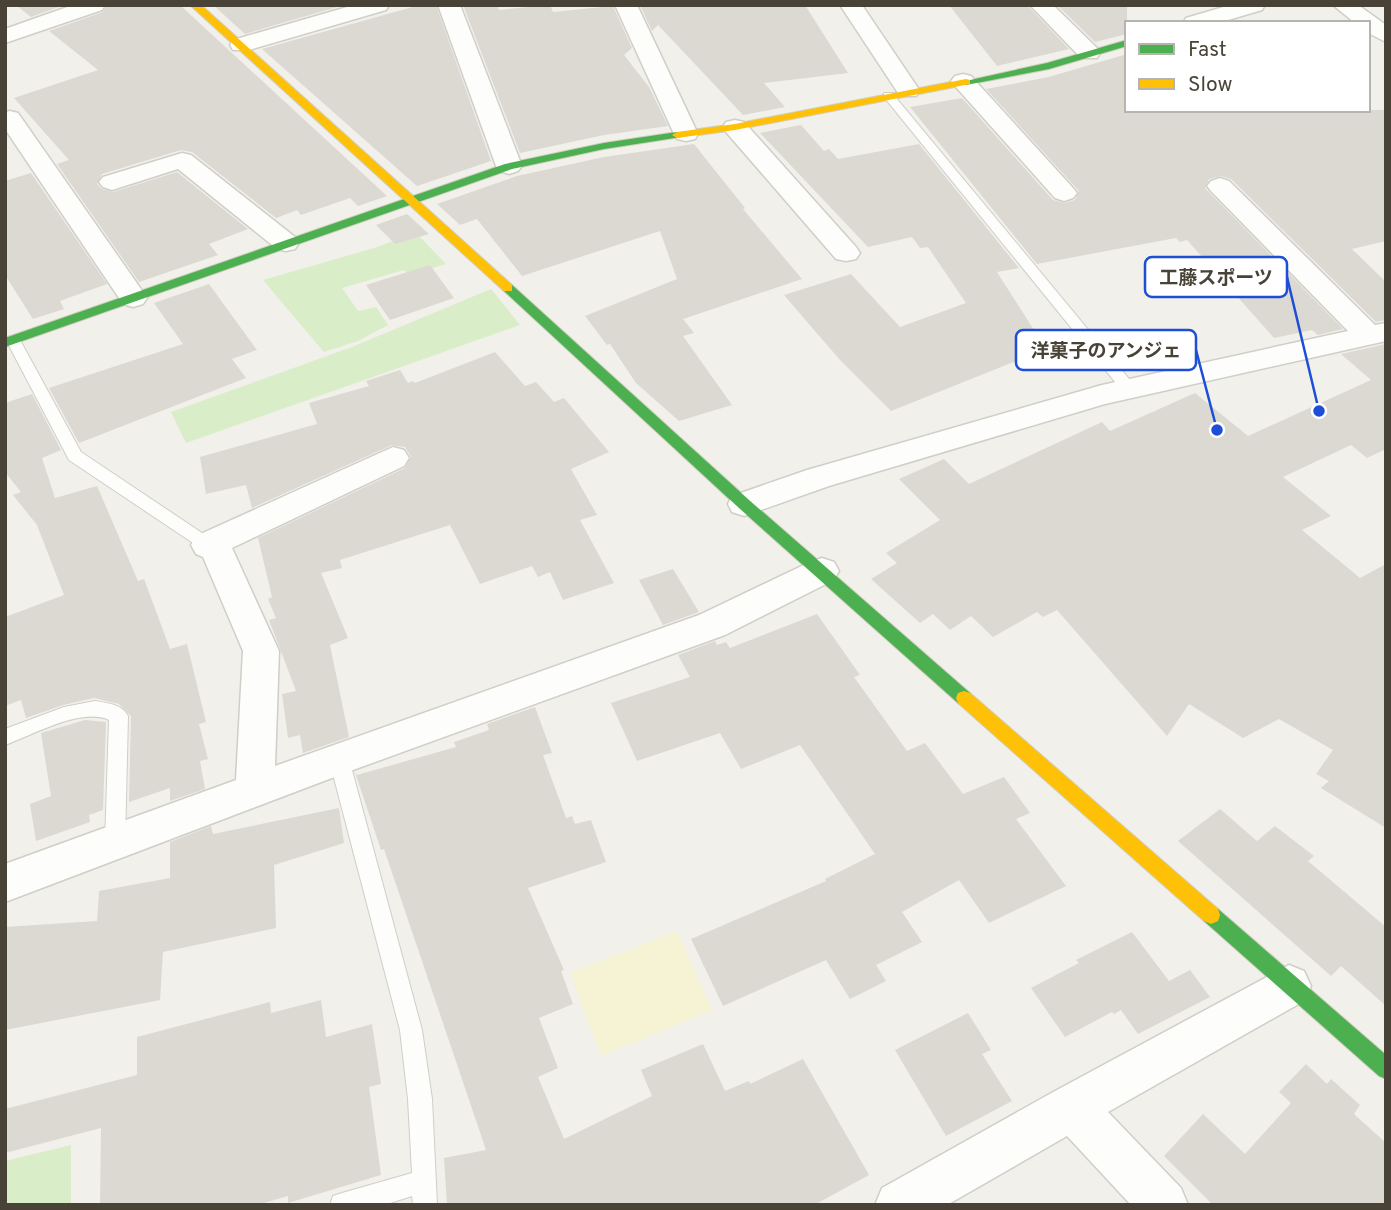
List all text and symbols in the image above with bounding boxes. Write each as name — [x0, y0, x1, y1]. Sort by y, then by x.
legend — [1125, 21, 1370, 112]
text: Fast — [1188, 37, 1227, 64]
text: Slow — [1188, 72, 1233, 99]
callout: 工藤スポーツ — [1145, 257, 1287, 297]
text: 工藤スポーツ — [1159, 267, 1273, 291]
callout: 洋菓子のアンジェ — [1016, 330, 1196, 370]
text: 洋菓子のアンジェ — [1030, 340, 1182, 364]

